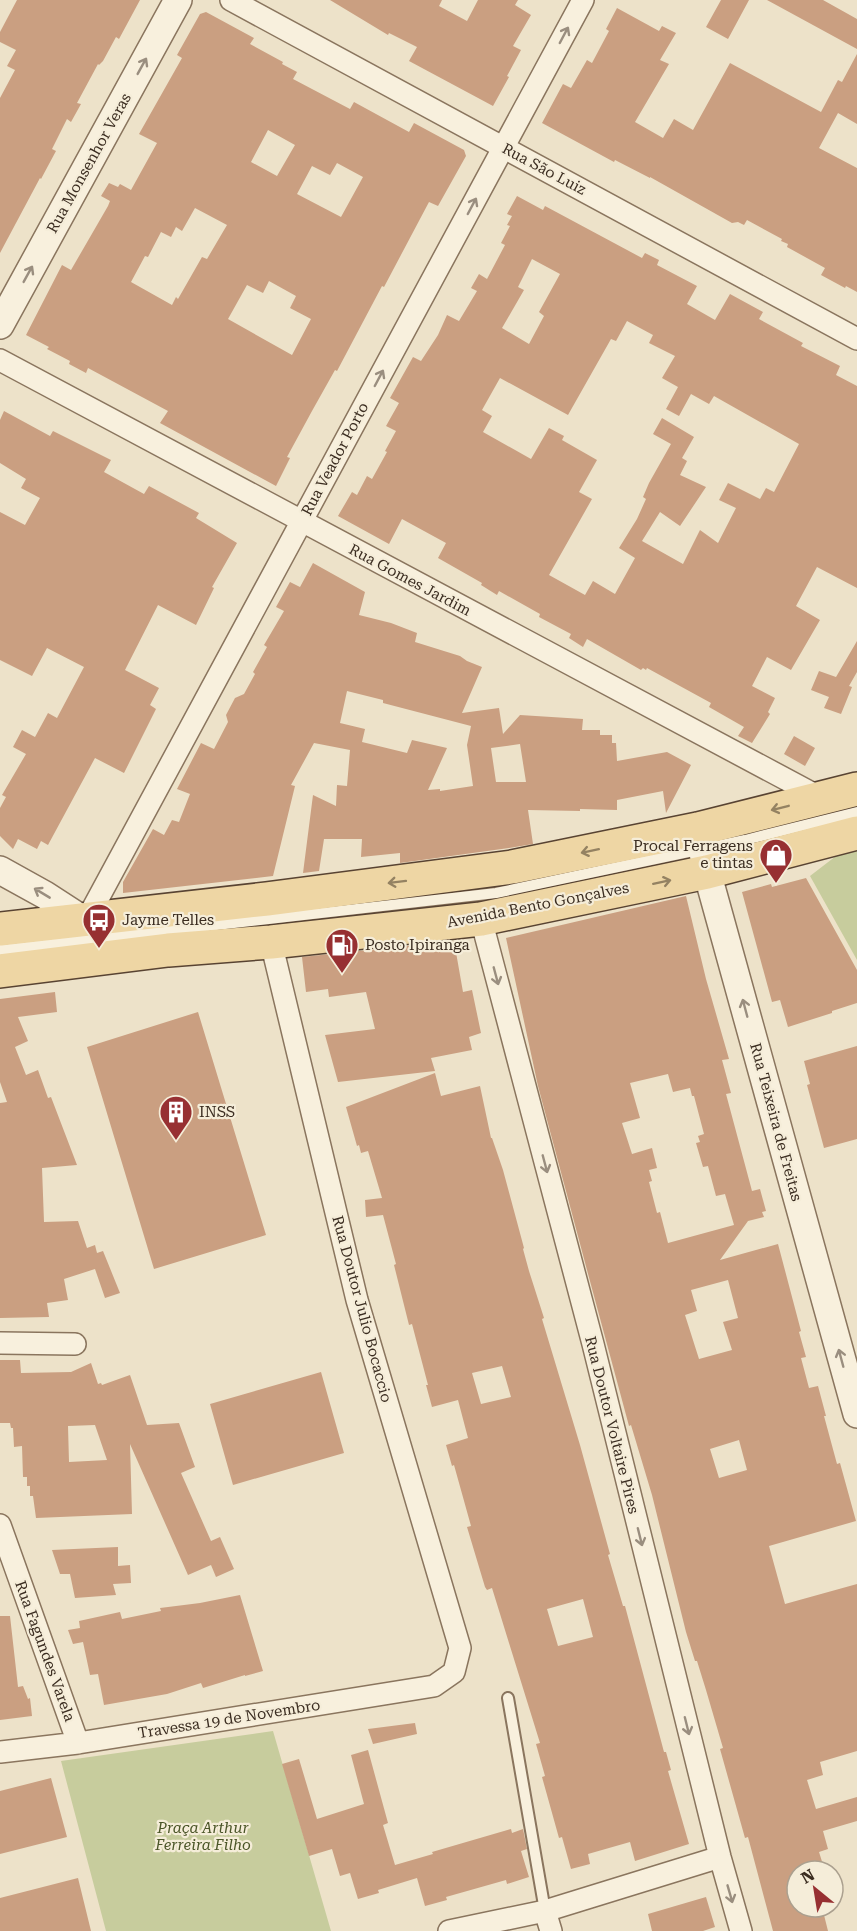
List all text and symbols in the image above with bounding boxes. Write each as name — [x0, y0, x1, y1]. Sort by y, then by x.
one-way arrow — [559, 26, 570, 44]
one-way arrow — [136, 58, 148, 75]
street label: Rua Monsenhor Veras — [43, 90, 135, 236]
street label: Rua São Luiz — [499, 139, 589, 199]
one-way arrow — [467, 198, 478, 216]
one-way arrow — [22, 266, 34, 283]
one-way arrow — [373, 370, 385, 387]
street label: Rua Veador Porto — [298, 399, 372, 519]
street label: Rua Gomes Jardim — [346, 540, 474, 620]
one-way arrow — [771, 803, 790, 815]
place label: Procal Ferragens e tintas — [633, 837, 753, 872]
shop icon: Procal Ferragens e tintas — [758, 837, 794, 884]
one-way arrow — [580, 846, 600, 857]
one-way arrow — [651, 876, 671, 887]
one-way arrow — [388, 877, 408, 888]
street label: Avenida Bento Gonçalves — [446, 879, 630, 931]
one-way arrow — [34, 887, 51, 899]
bus stop icon: Jayme Telles — [81, 902, 117, 949]
place label: Jayme Telles — [122, 911, 214, 929]
fuel station icon: Posto Ipiranga — [324, 927, 360, 974]
place label: Posto Ipiranga — [365, 936, 470, 954]
one-way arrow — [491, 966, 502, 985]
one-way arrow — [738, 999, 750, 1018]
street label: Rua Teixeira de Freitas — [746, 1041, 806, 1203]
building icon: INSS — [158, 1094, 194, 1141]
place label: INSS — [199, 1103, 235, 1121]
one-way arrow — [540, 1155, 552, 1174]
street label: Rua Doutor Julio Bocaccio — [328, 1214, 396, 1404]
street label: Rua Doutor Voltaire Pires — [581, 1334, 643, 1516]
one-way arrow — [835, 1349, 847, 1368]
one-way arrow — [635, 1527, 647, 1546]
street label: Rua Fagundes Varela — [11, 1578, 79, 1724]
street label: Travessa 19 de Novembro — [137, 1696, 321, 1742]
one-way arrow — [682, 1716, 694, 1735]
park label: Praça Arthur Ferreira Filho — [154, 1819, 251, 1854]
north arrow — [785, 1859, 845, 1919]
text: N — [798, 1865, 818, 1888]
one-way arrow — [725, 1884, 736, 1903]

